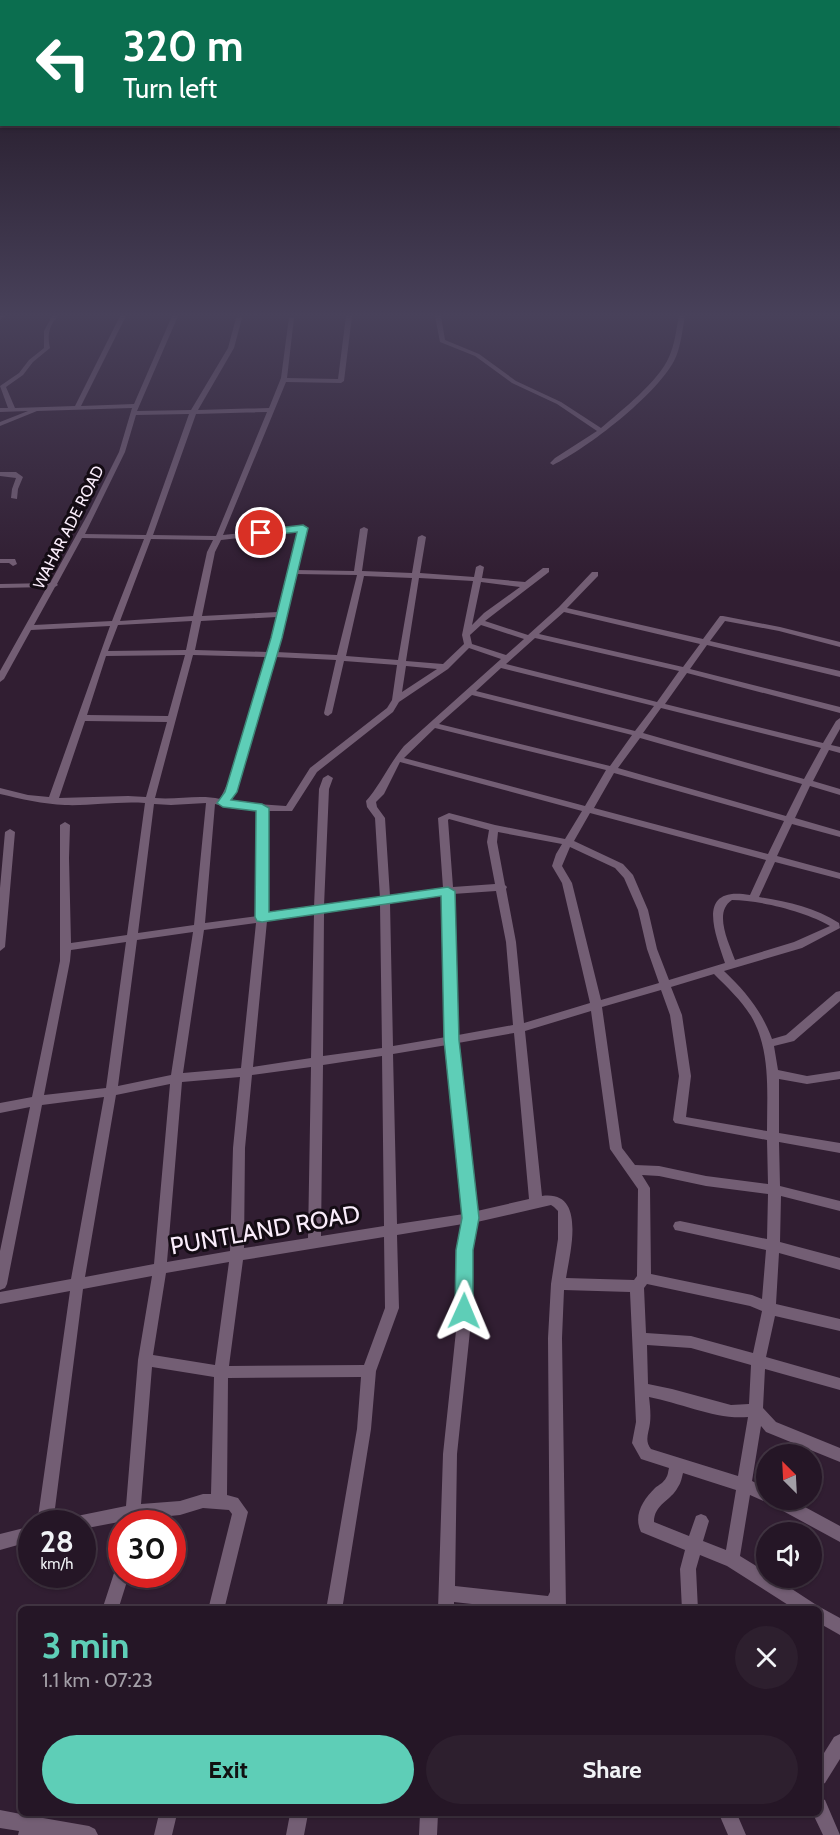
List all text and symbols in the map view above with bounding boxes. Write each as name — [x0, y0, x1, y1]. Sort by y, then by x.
text: 320 m — [123, 20, 243, 72]
icon: left — [24, 24, 102, 102]
text: Turn left — [123, 72, 217, 105]
street label: WAHAR ADE ROAD — [29, 462, 108, 592]
pin — [235, 507, 286, 558]
icon: arrive — [244, 516, 277, 549]
street label: PUNTLAND ROAD — [168, 1199, 362, 1260]
position arrow — [432, 1279, 496, 1343]
north arrow — [756, 1444, 822, 1510]
map controls — [756, 1444, 822, 1588]
speed limit sign: 30 — [108, 1510, 186, 1588]
button: sound — [756, 1522, 822, 1588]
text: 28 — [40, 1523, 74, 1560]
text: km/h — [41, 1555, 73, 1573]
text: 3 min — [42, 1623, 129, 1667]
button: close — [735, 1626, 798, 1689]
text: 1.1 km · 07:23 — [42, 1668, 153, 1692]
button: Exit — [42, 1735, 414, 1804]
button: Share — [426, 1735, 798, 1804]

